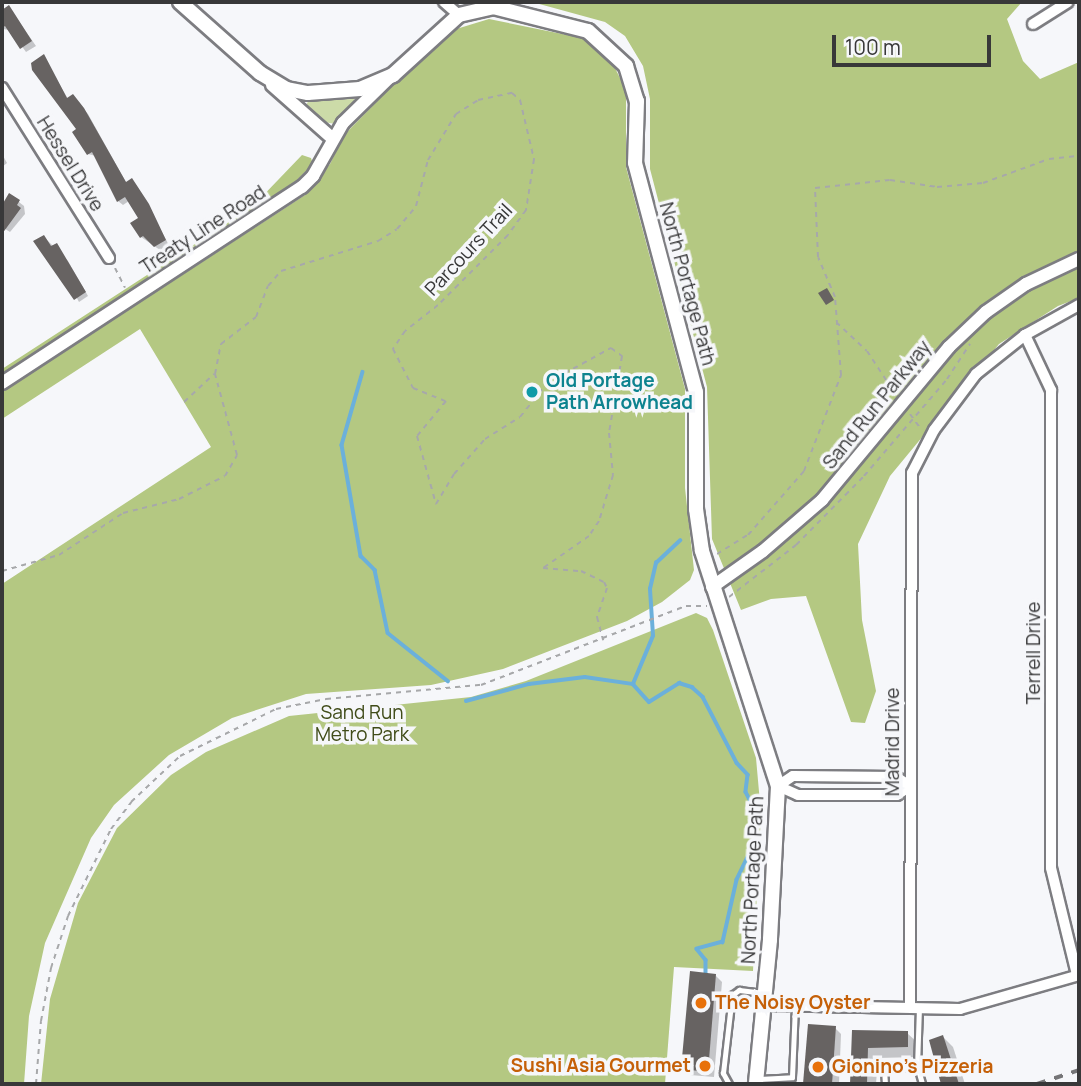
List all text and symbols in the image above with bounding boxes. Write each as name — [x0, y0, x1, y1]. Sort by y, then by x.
scale bar — [836, 21, 995, 65]
text: 100 m — [845, 33, 901, 61]
street label: Hessel Drive — [32, 112, 108, 216]
street label: Treaty Line Road — [136, 181, 270, 279]
street label: Parcours Trail — [421, 199, 517, 301]
street label: North Portage Path — [654, 200, 720, 368]
street label: Sand Run Parkway — [818, 336, 936, 474]
place label: Old Portage Path Arrowhead — [546, 370, 693, 414]
marker: Old Portage Path Arrowhead — [524, 384, 540, 400]
street label: Terrell Drive — [1023, 602, 1045, 704]
street label: Madrid Drive — [882, 688, 904, 796]
park label: Sand Run Metro Park — [315, 702, 409, 746]
street label: North Portage Path — [737, 795, 769, 965]
place label: The Noisy Oyster — [715, 992, 871, 1014]
marker: The Noisy Oyster — [693, 995, 709, 1011]
place label: Sushi Asia Gourmet — [511, 1055, 691, 1077]
place label: Gionino's Pizzeria — [832, 1056, 993, 1078]
marker: Sushi Asia Gourmet — [697, 1058, 713, 1074]
marker: Gionino's Pizzeria — [810, 1059, 826, 1075]

